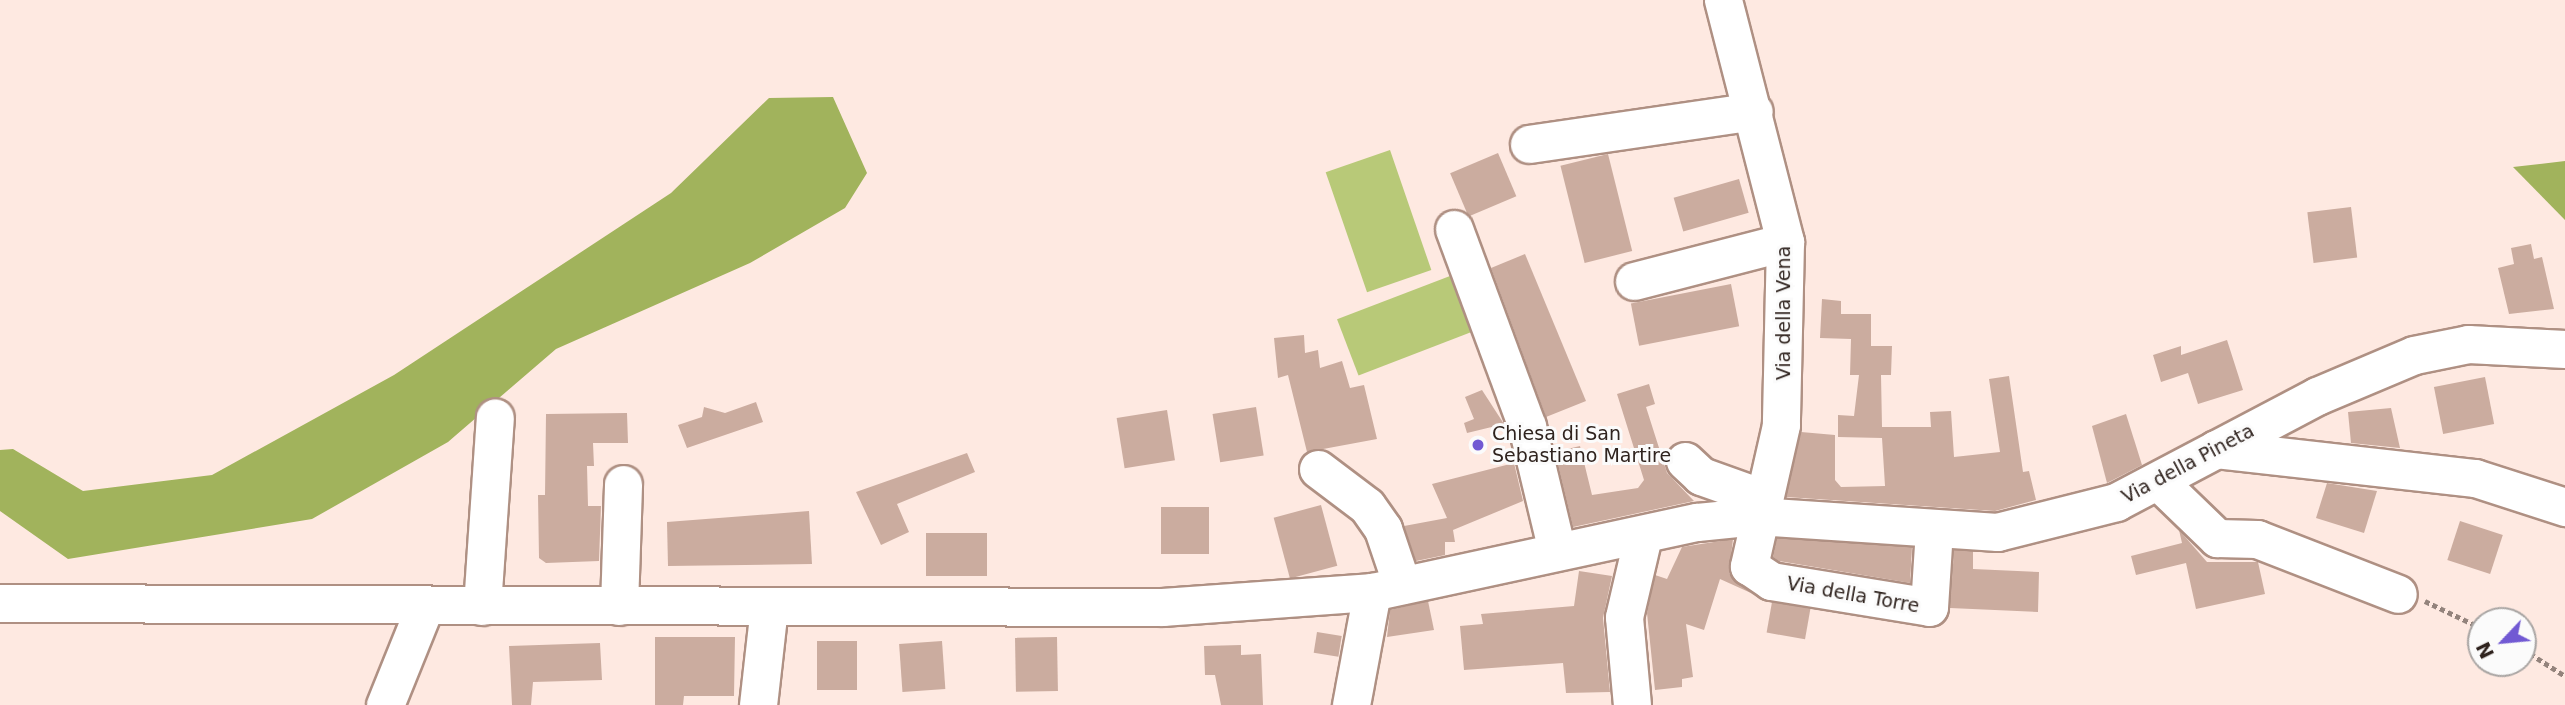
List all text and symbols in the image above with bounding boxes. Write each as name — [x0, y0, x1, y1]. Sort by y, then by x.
street label: Via della Vena — [1773, 246, 1795, 380]
street label: Via della Pineta — [2118, 420, 2258, 508]
place label: Chiesa di San Sebastiano Martire — [1492, 423, 1671, 467]
marker: Chiesa di San Sebastiano Martire — [1470, 437, 1486, 453]
street label: Via della Torre — [1785, 572, 1921, 618]
north arrow — [2467, 607, 2537, 677]
text: N — [2472, 638, 2498, 662]

